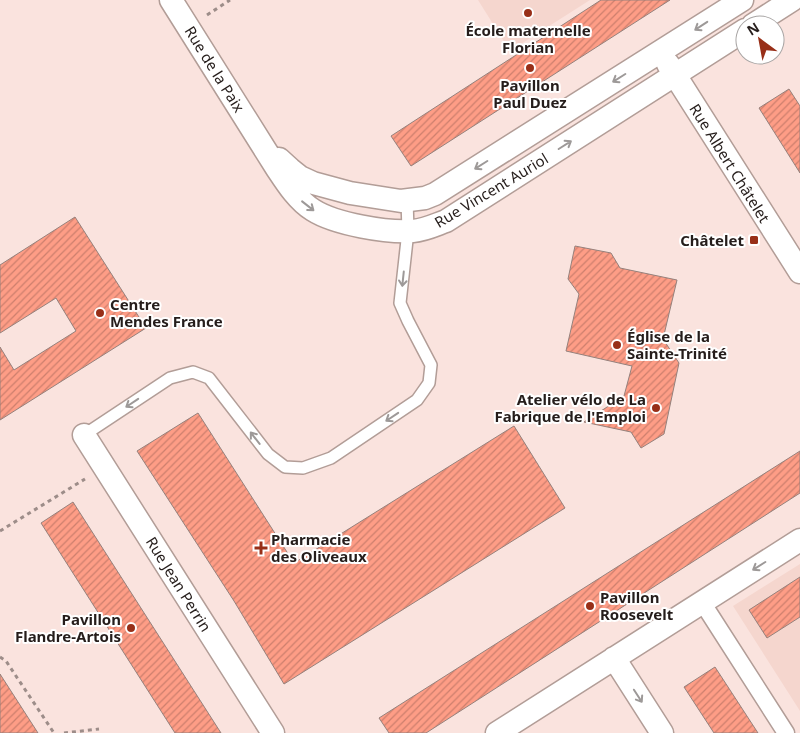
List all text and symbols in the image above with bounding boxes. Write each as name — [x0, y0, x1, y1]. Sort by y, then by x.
marker: École maternelle Florian — [522, 7, 534, 19]
north arrow — [735, 15, 785, 65]
text: N — [743, 17, 763, 40]
place label: École maternelle Florian — [465, 20, 591, 57]
one-way arrow — [694, 21, 708, 31]
street label: Rue de la Paix — [181, 22, 249, 116]
marker: Pavillon Paul Duez — [524, 62, 536, 74]
one-way arrow — [612, 73, 626, 84]
place label: Pavillon Paul Duez — [493, 75, 567, 112]
street label: Rue Albert Châtelet — [685, 100, 775, 227]
one-way arrow — [557, 140, 571, 150]
street label: Rue Vincent Auriol — [430, 148, 552, 232]
one-way arrow — [475, 160, 489, 170]
one-way arrow — [301, 200, 314, 211]
place label: Châtelet — [680, 230, 744, 250]
marker: Châtelet — [748, 234, 760, 246]
one-way arrow — [398, 271, 408, 287]
place label: Centre Mendes France — [110, 294, 223, 331]
marker: Centre Mendes France — [94, 307, 106, 319]
place label: Église de la Sainte-Trinité — [627, 326, 727, 363]
marker: Église de la Sainte-Trinité — [611, 339, 623, 351]
place label: Atelier vélo de La Fabrique de l'Emploi — [494, 389, 646, 426]
one-way arrow — [126, 398, 140, 408]
marker: Atelier vélo de La Fabrique de l'Emploi — [650, 402, 662, 414]
one-way arrow — [385, 412, 399, 422]
one-way arrow — [250, 432, 261, 445]
place label: Pharmacie des Oliveaux — [271, 529, 367, 566]
street label: Rue Jean Perrin — [142, 533, 216, 635]
marker: Pharmacie des Oliveaux — [255, 542, 267, 554]
one-way arrow — [752, 561, 766, 571]
place label: Pavillon Roosevelt — [600, 587, 674, 624]
marker: Pavillon Roosevelt — [584, 600, 596, 612]
place label: Pavillon Flandre-Artois — [15, 609, 121, 646]
marker: Pavillon Flandre-Artois — [125, 622, 137, 634]
one-way arrow — [633, 688, 643, 702]

